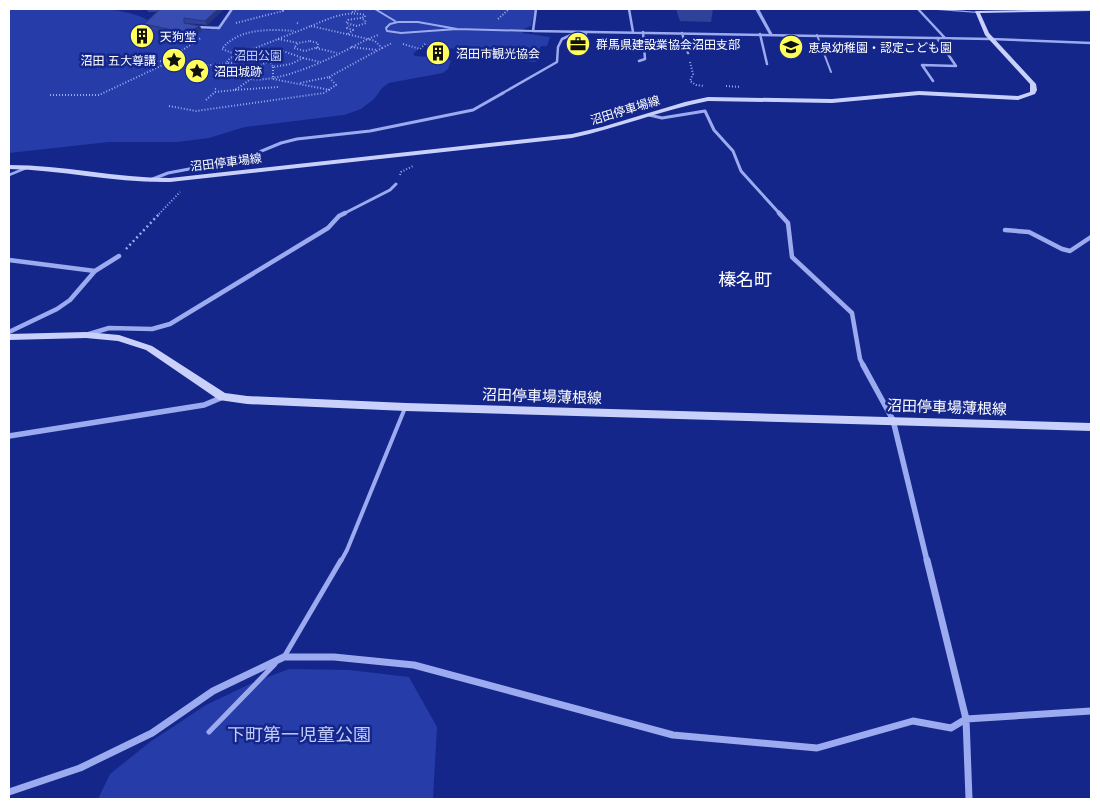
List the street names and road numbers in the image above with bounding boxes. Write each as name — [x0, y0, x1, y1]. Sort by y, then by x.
street label: 沼田停車場線 — [588, 92, 662, 128]
street label: 沼田停車場線 — [189, 150, 263, 174]
street label: 沼田停車場薄根線 — [482, 384, 602, 408]
street label: 沼田停車場薄根線 — [887, 395, 1007, 419]

